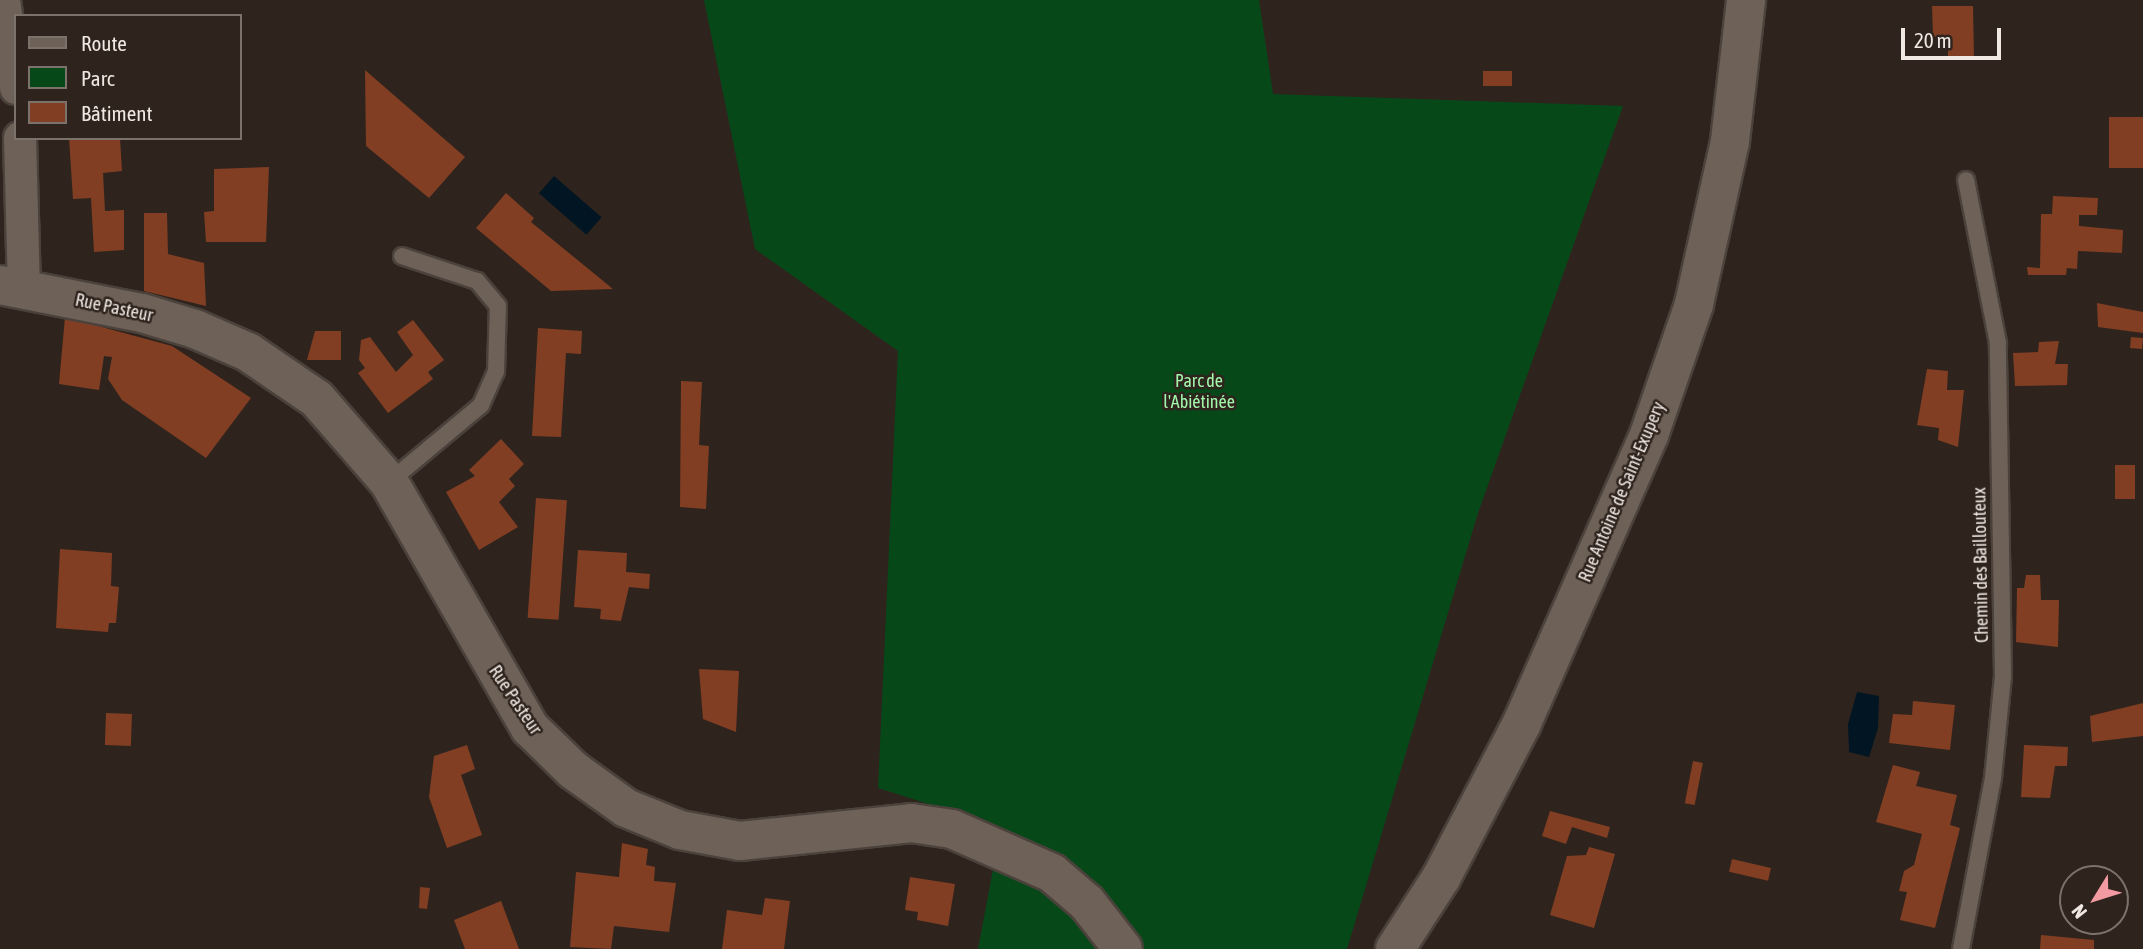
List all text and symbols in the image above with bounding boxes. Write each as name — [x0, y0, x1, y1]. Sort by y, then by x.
legend — [14, 14, 242, 140]
scale bar — [1905, 14, 2005, 58]
text: 20 m — [1914, 28, 1952, 52]
text: Route — [81, 31, 127, 55]
text: Parc — [81, 66, 115, 90]
text: Bâtiment — [81, 101, 152, 125]
street label: Rue Pasteur — [73, 289, 155, 327]
park label: Parc de l'Abiétinée — [1163, 371, 1235, 414]
street label: Rue Antoine de Saint-Exupery — [1574, 399, 1670, 585]
street label: Chemin des Baillouteux — [1969, 487, 1993, 643]
street label: Rue Pasteur — [484, 661, 546, 739]
north arrow — [2059, 865, 2129, 935]
text: N — [2067, 901, 2091, 923]

